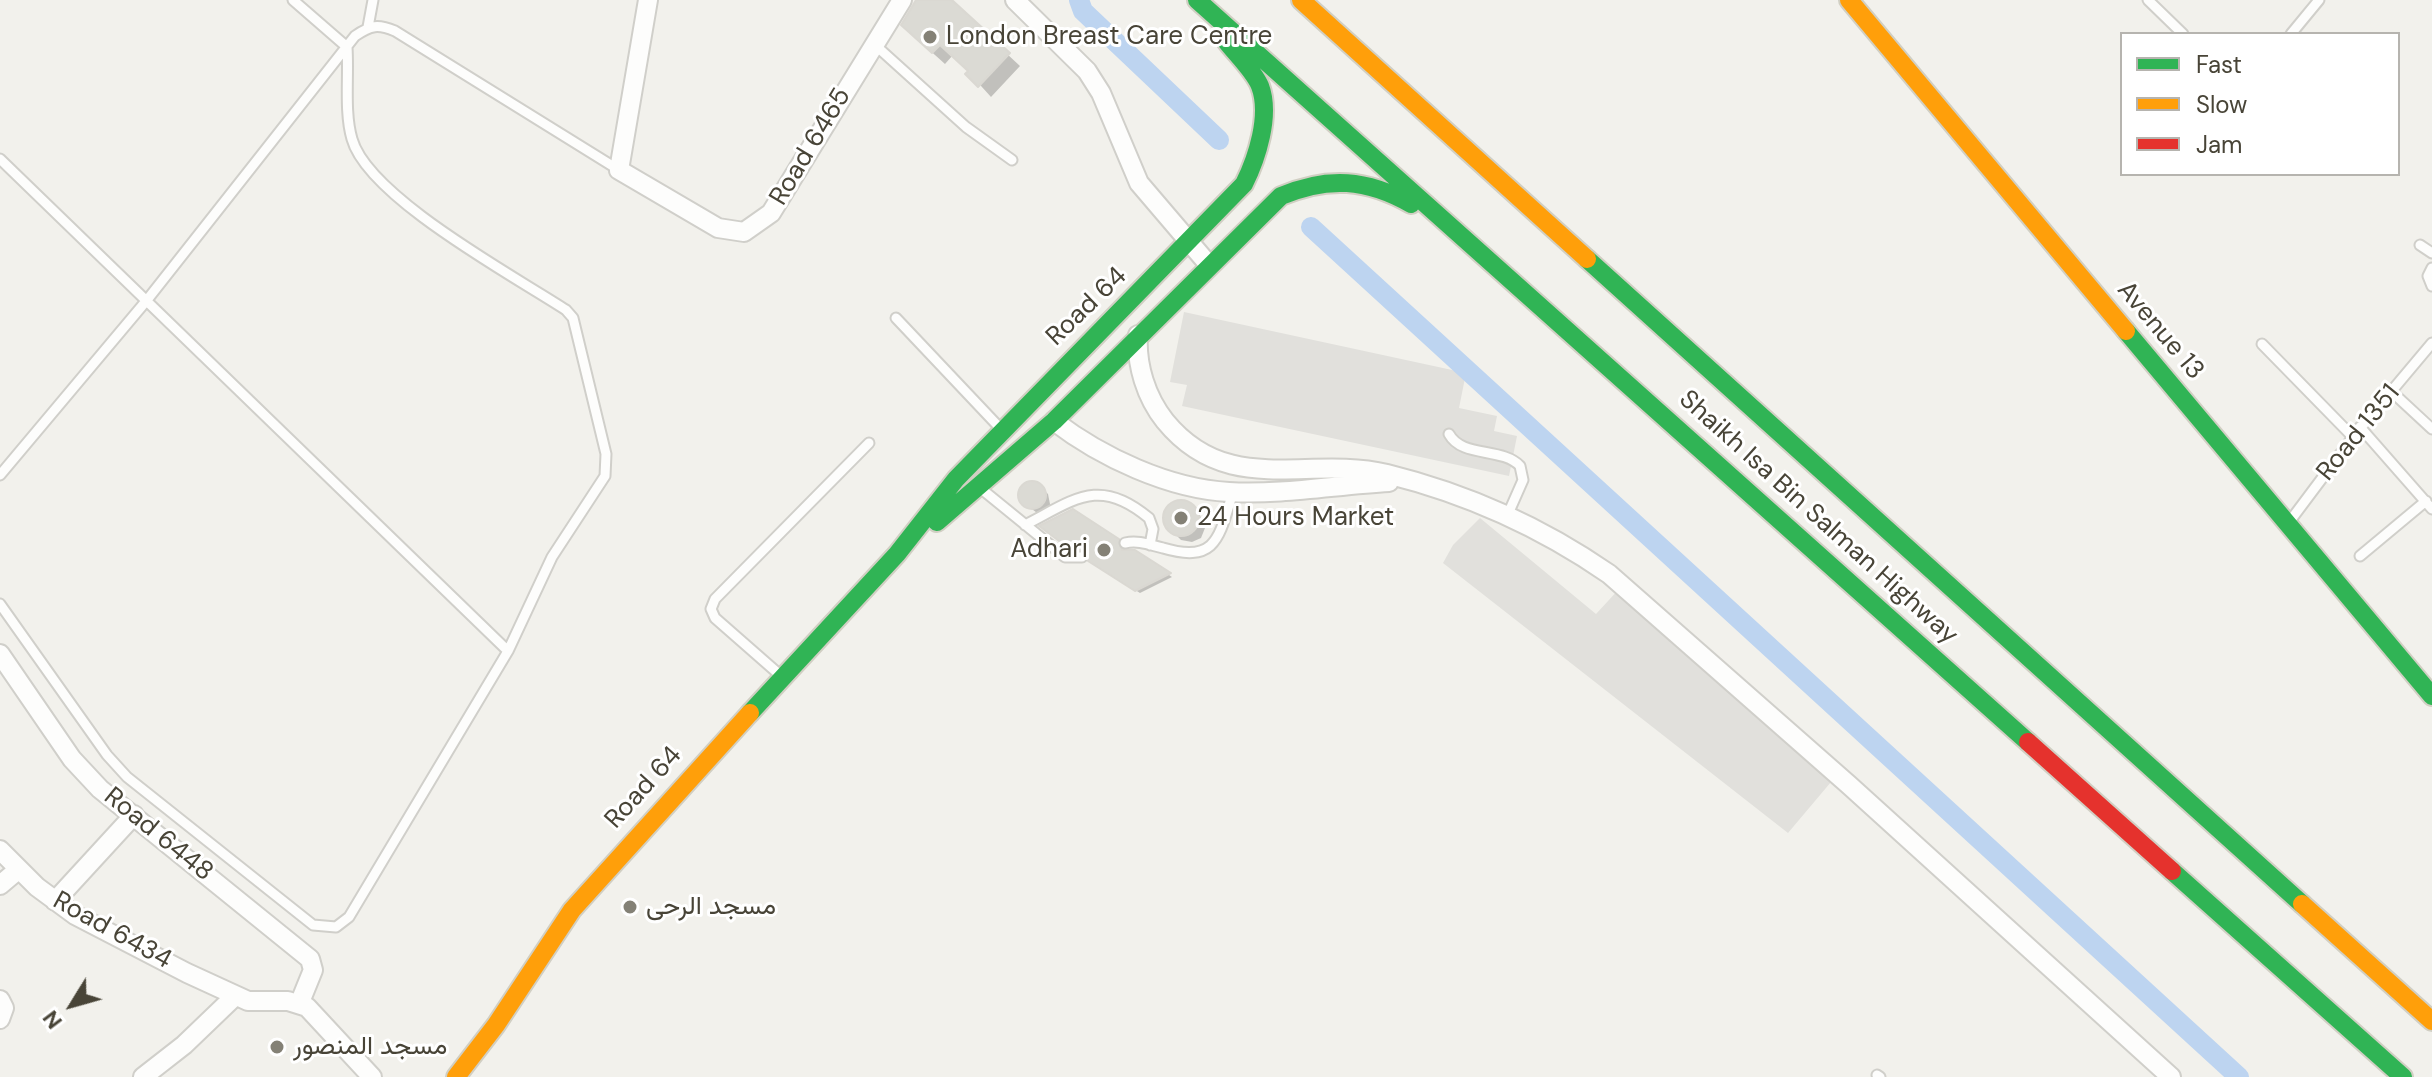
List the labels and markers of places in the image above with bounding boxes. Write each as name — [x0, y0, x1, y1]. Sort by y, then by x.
place label: London Breast Care Centre — [946, 21, 1272, 53]
marker: London Breast Care Centre — [921, 28, 939, 46]
place label: 24 Hours Market — [1197, 502, 1394, 534]
marker: 24 Hours Market — [1172, 509, 1190, 527]
place label: Adhari — [1010, 534, 1088, 566]
marker: Adhari — [1095, 541, 1113, 559]
place label: مسجد الرحى — [646, 891, 776, 923]
marker: مسجد الرحى — [621, 898, 639, 916]
place label: مسجد المنصور — [293, 1031, 447, 1063]
marker: مسجد المنصور — [268, 1038, 286, 1056]

